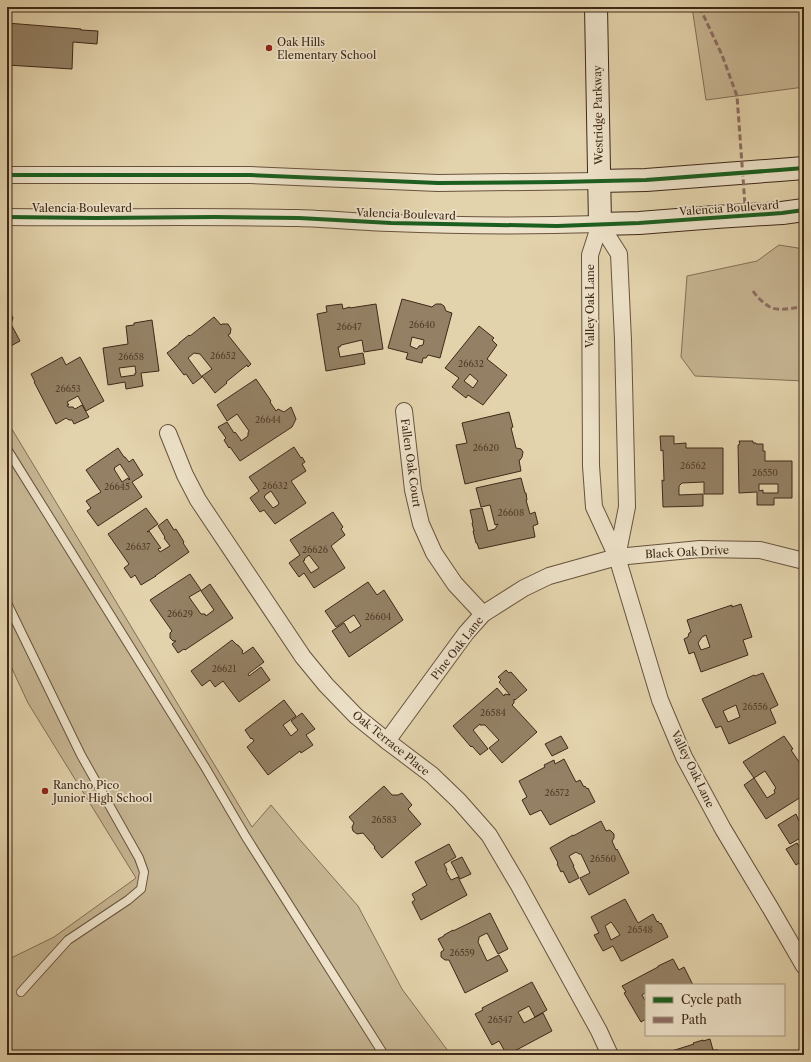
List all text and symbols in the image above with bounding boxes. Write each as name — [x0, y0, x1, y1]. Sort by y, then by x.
place label: Oak Hills Elementary School — [277, 35, 377, 62]
marker: Oak Hills Elementary School — [264, 43, 274, 53]
street label: Westridge Parkway — [590, 64, 606, 166]
street label: Valencia Boulevard — [678, 198, 780, 219]
street label: Valencia Boulevard — [31, 201, 132, 215]
street label: Valencia Boulevard — [355, 205, 456, 223]
street label: Valley Oak Lane — [583, 264, 597, 349]
house number: 26640 — [409, 319, 436, 330]
house number: 26647 — [336, 321, 362, 332]
house number: 26652 — [210, 350, 236, 361]
house number: 26658 — [118, 351, 144, 362]
house number: 26632 — [458, 358, 484, 369]
house number: 26653 — [55, 383, 81, 394]
house number: 26644 — [255, 414, 281, 425]
street label: Fallen Oak Court — [398, 418, 424, 508]
house number: 26620 — [473, 442, 500, 453]
house number: 26562 — [680, 460, 706, 471]
house number: 26550 — [752, 467, 778, 478]
house number: 26632 — [262, 480, 288, 491]
house number: 26645 — [104, 481, 130, 492]
house number: 26608 — [498, 507, 524, 518]
house number: 26637 — [125, 541, 151, 552]
street label: Black Oak Drive — [645, 543, 729, 561]
house number: 26626 — [302, 544, 328, 555]
house number: 26629 — [167, 608, 193, 619]
house number: 26604 — [365, 611, 391, 622]
street label: Pine Oak Lane — [428, 613, 486, 683]
house number: 26621 — [212, 663, 237, 674]
house number: 26556 — [742, 701, 768, 712]
house number: 26584 — [480, 707, 506, 718]
street label: Oak Terrace Place — [350, 708, 432, 778]
street label: Valley Oak Lane — [668, 727, 718, 810]
place label: Rancho Pico Junior High School — [51, 778, 153, 805]
marker: Rancho Pico Junior High School — [40, 786, 50, 796]
house number: 26572 — [545, 787, 569, 798]
house number: 26583 — [371, 814, 397, 825]
house number: 26560 — [590, 853, 616, 864]
house number: 26548 — [627, 924, 653, 935]
house number: 26559 — [449, 947, 475, 958]
legend — [645, 984, 785, 1036]
text: Cycle path — [681, 992, 742, 1007]
text: Path — [681, 1012, 707, 1027]
house number: 26547 — [488, 1014, 513, 1025]

